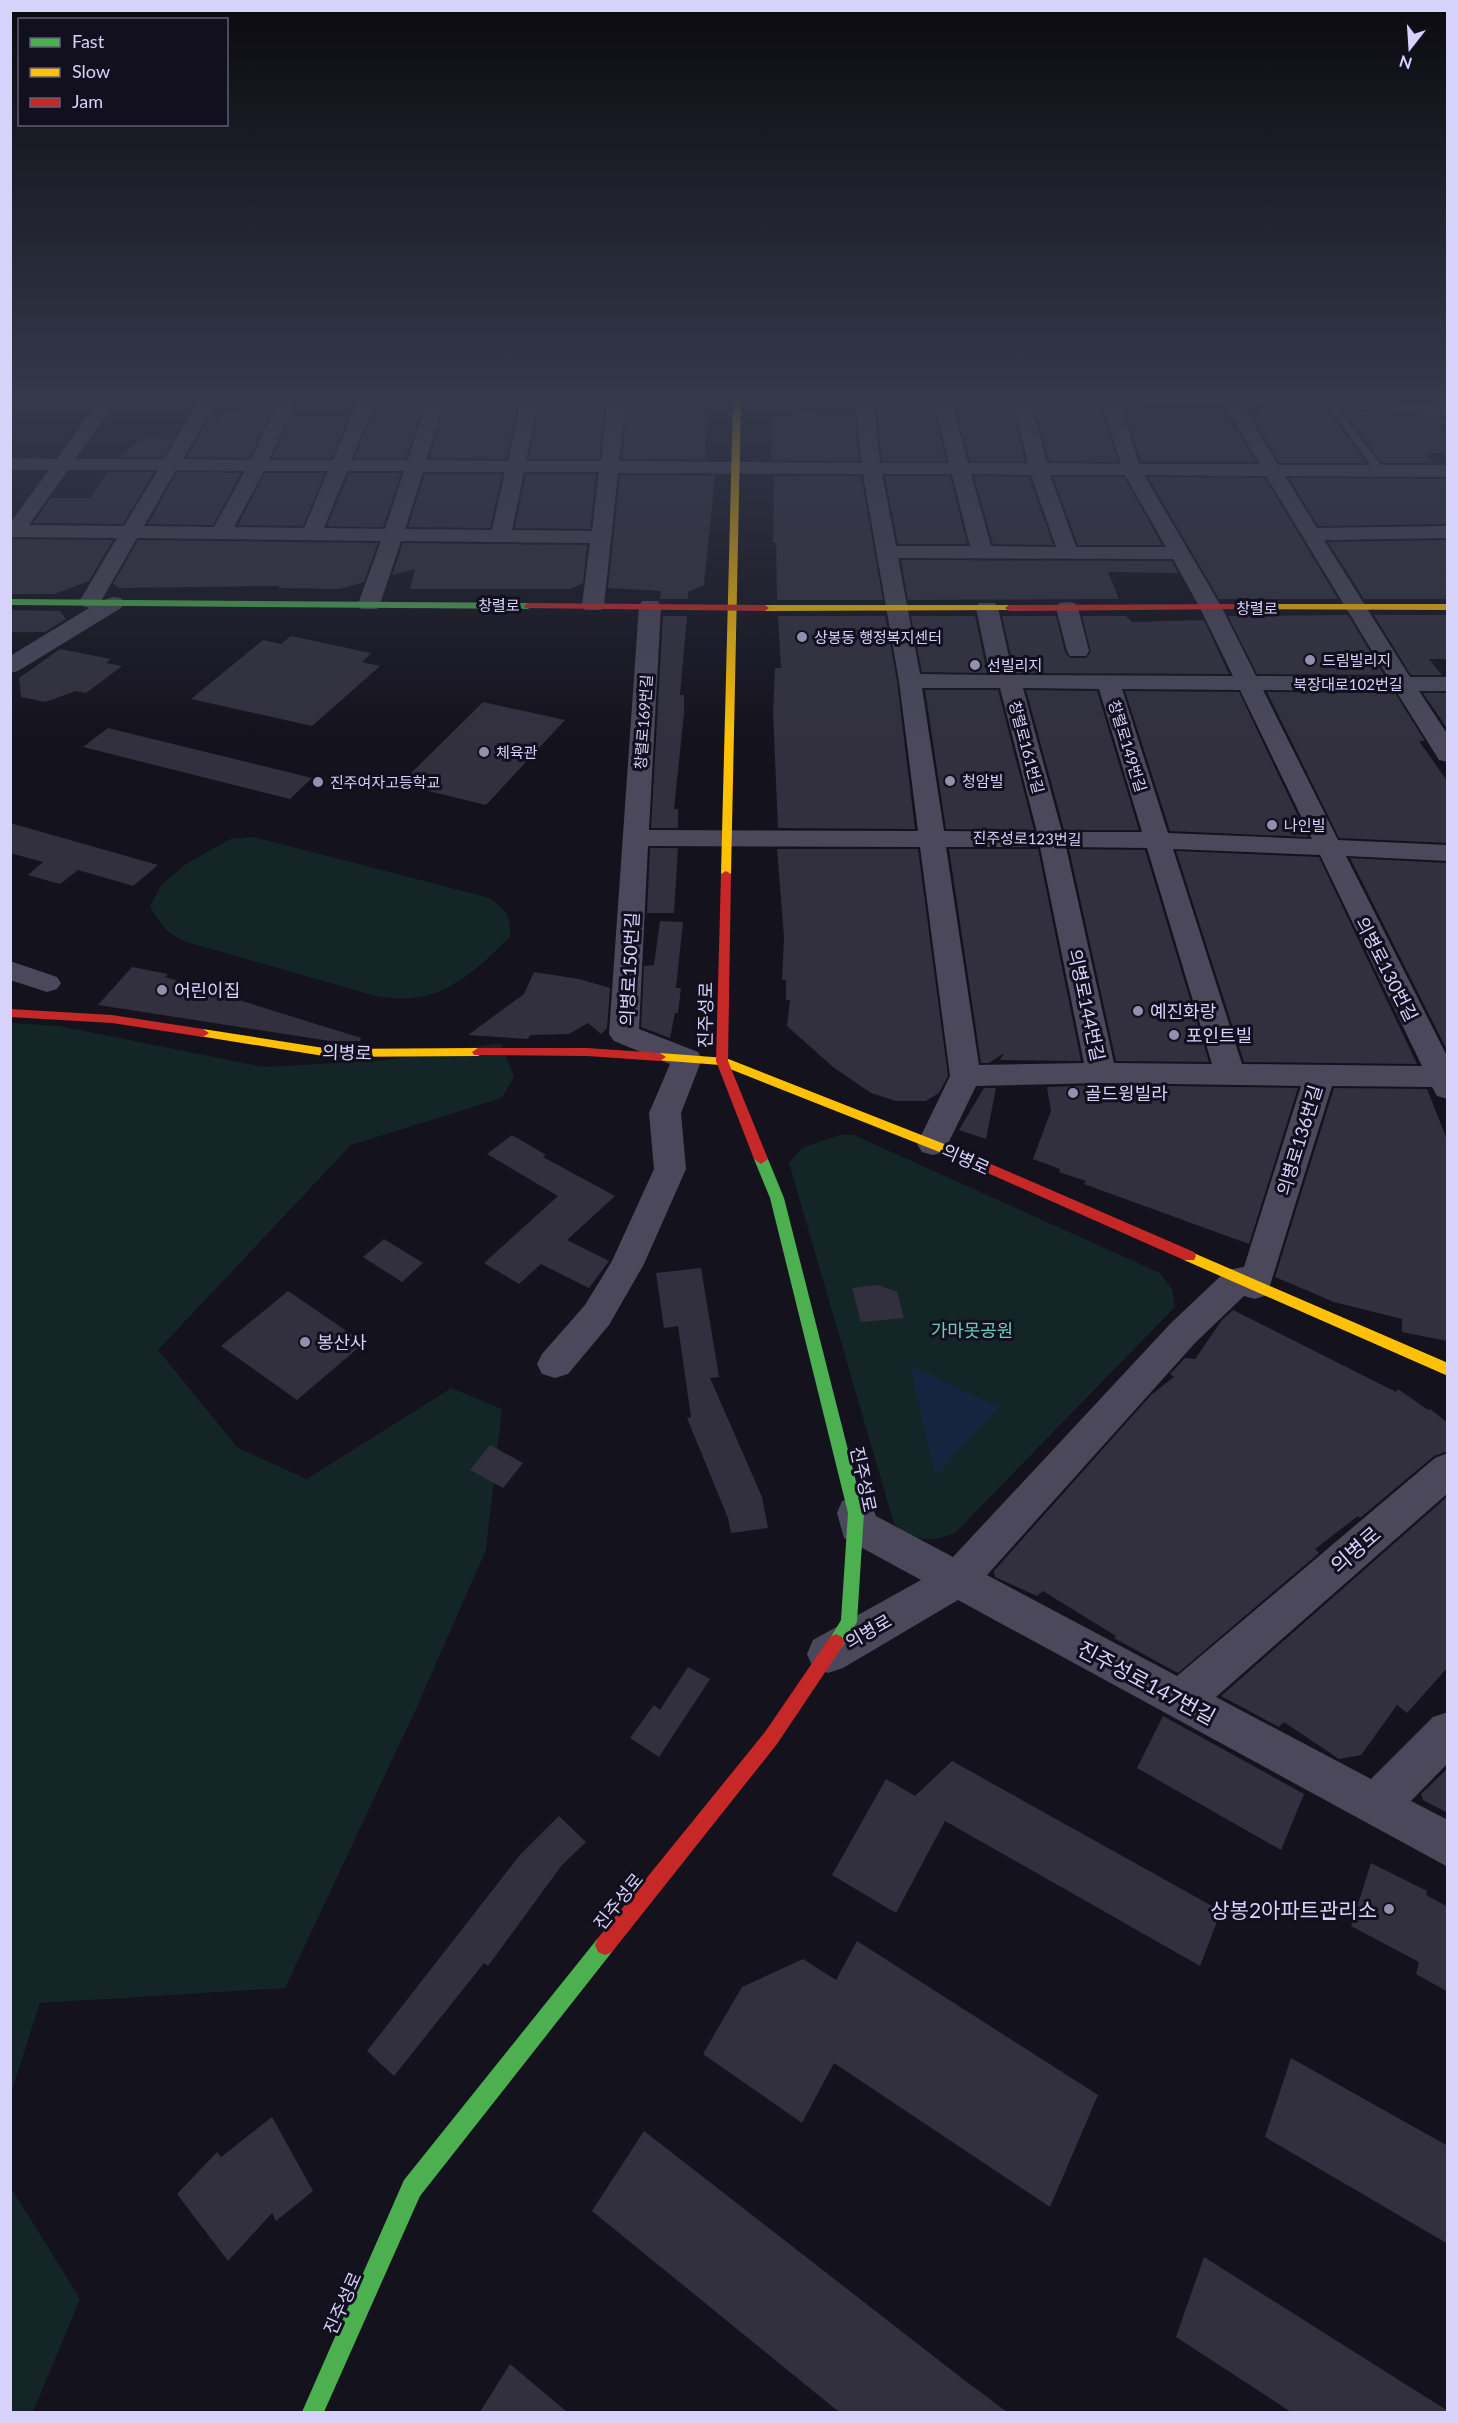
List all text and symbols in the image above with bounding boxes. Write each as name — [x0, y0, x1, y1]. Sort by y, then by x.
legend — [18, 18, 228, 126]
north arrow — [1380, 18, 1440, 78]
text: Fast — [72, 30, 105, 52]
text: N — [1397, 52, 1414, 74]
text: Slow — [72, 60, 110, 82]
text: Jam — [72, 90, 103, 112]
street label: 창렬로 — [478, 596, 520, 614]
street label: 창렬로 — [1236, 599, 1278, 617]
place label: 상봉동 행정복지센터 — [814, 628, 942, 646]
marker: 상봉동 행정복지센터 — [795, 630, 809, 644]
place label: 드림빌리지 — [1322, 651, 1391, 669]
marker: 드림빌리지 — [1303, 653, 1317, 667]
place label: 선빌리지 — [987, 656, 1042, 674]
marker: 선빌리지 — [968, 658, 982, 672]
street label: 창렬로169번길 — [631, 674, 655, 770]
street label: 북장대로102번길 — [1294, 675, 1402, 693]
street label: 창렬로149번길 — [1105, 698, 1151, 794]
street label: 창렬로161번길 — [1006, 699, 1048, 795]
place label: 체육관 — [496, 743, 538, 761]
marker: 체육관 — [477, 745, 491, 759]
place label: 청암빌 — [962, 772, 1003, 790]
place label: 진주여자고등학교 — [330, 773, 440, 791]
marker: 청암빌 — [943, 774, 957, 788]
marker: 진주여자고등학교 — [311, 775, 325, 789]
place label: 나인빌 — [1284, 816, 1325, 834]
marker: 나인빌 — [1265, 818, 1279, 832]
street label: 진주성로123번길 — [972, 828, 1082, 848]
street label: 의병로150번길 — [615, 911, 643, 1027]
street label: 의병로130번길 — [1351, 913, 1423, 1025]
street label: 의병로144번길 — [1064, 947, 1110, 1063]
place label: 어린이집 — [174, 979, 240, 1001]
street label: 진주성로 — [693, 982, 717, 1048]
marker: 어린이집 — [155, 983, 169, 997]
place label: 예진화랑 — [1150, 1000, 1216, 1022]
marker: 예진화랑 — [1131, 1004, 1145, 1018]
place label: 포인트빌 — [1186, 1024, 1252, 1046]
marker: 포인트빌 — [1167, 1028, 1181, 1042]
street label: 의병로 — [322, 1040, 372, 1064]
place label: 골드윙빌라 — [1085, 1082, 1168, 1104]
street label: 의병로136번길 — [1272, 1082, 1326, 1198]
marker: 골드윙빌라 — [1066, 1086, 1080, 1100]
street label: 의병로 — [939, 1139, 993, 1179]
park label: 가마못공원 — [931, 1319, 1013, 1341]
place label: 봉산사 — [317, 1331, 367, 1353]
marker: 봉산사 — [298, 1335, 312, 1349]
street label: 진주성로 — [846, 1444, 882, 1514]
street label: 의병로 — [1325, 1521, 1385, 1577]
street label: 의병로 — [841, 1609, 895, 1653]
street label: 진주성로147번길 — [1074, 1635, 1220, 1729]
street label: 진주성로 — [589, 1868, 647, 1934]
place label: 상봉2아파트관리소 — [1210, 1897, 1377, 1922]
marker: 상봉2아파트관리소 — [1382, 1902, 1396, 1916]
street label: 진주성로 — [318, 2268, 366, 2338]

